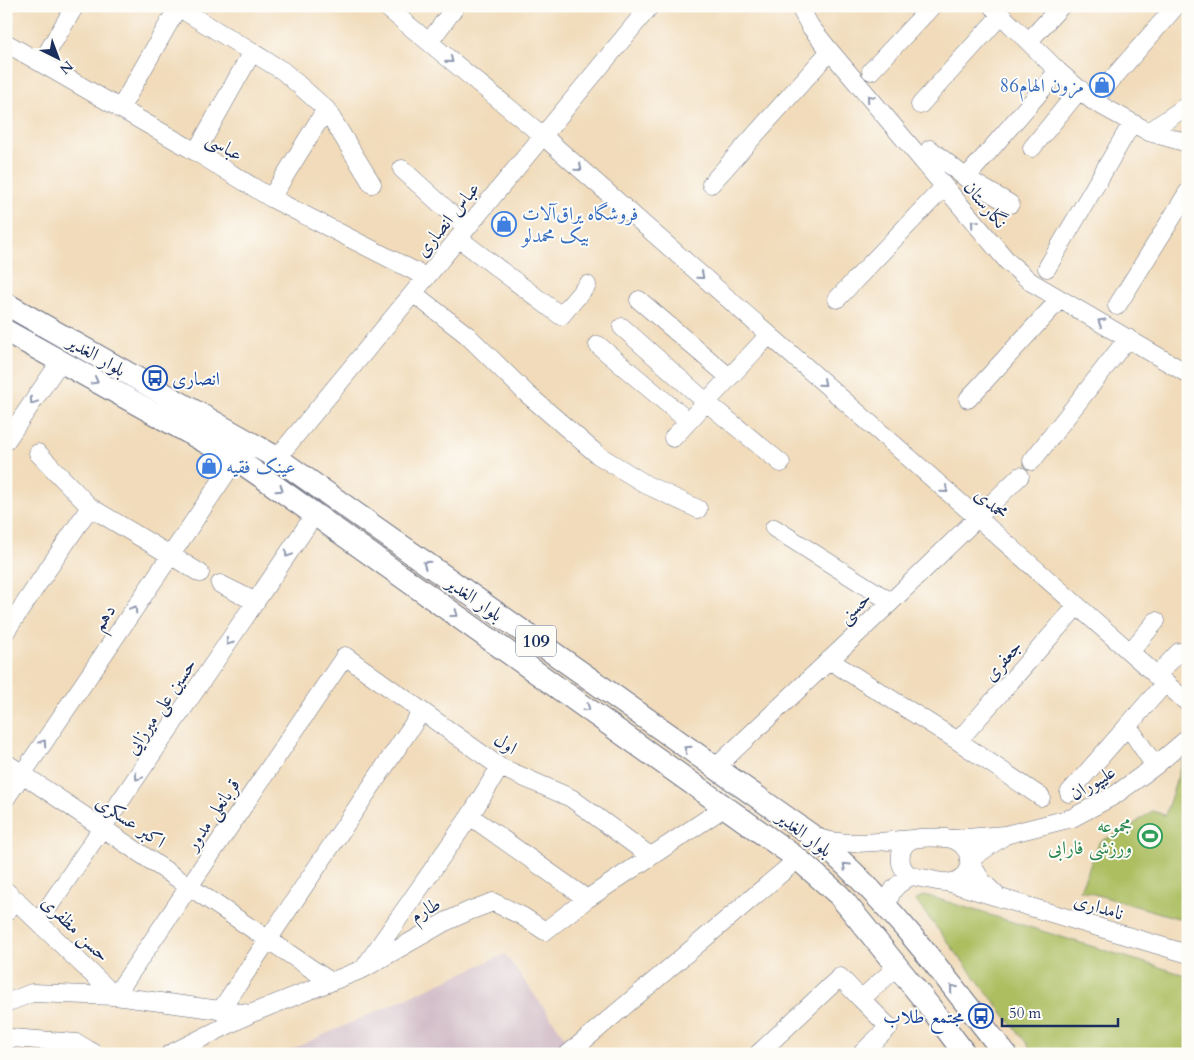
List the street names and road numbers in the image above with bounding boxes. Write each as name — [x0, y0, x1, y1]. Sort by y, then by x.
street label: عباسی — [201, 126, 248, 168]
street label: نگارستان — [957, 175, 1013, 234]
street label: عباس انصاری — [409, 177, 486, 263]
street label: بلوار الغدیر — [61, 328, 131, 383]
street label: محمدی — [969, 482, 1014, 526]
street label: بلوار الغدیر — [439, 569, 508, 628]
street label: حسنی — [832, 586, 877, 630]
street label: دهم — [85, 599, 126, 639]
road number: 109 — [516, 626, 556, 656]
street label: جعفری — [977, 634, 1028, 687]
street label: حسین علی میرزایی — [119, 653, 204, 761]
street label: اول — [489, 727, 522, 761]
street label: علیپوران — [1065, 759, 1120, 807]
street label: قربانعلی مدور — [178, 774, 247, 858]
street label: اکبر عسکری — [90, 789, 171, 855]
street label: بلوار الغدیر — [770, 803, 838, 863]
street label: نامداری — [1071, 887, 1127, 927]
street label: حسن مظفری — [35, 889, 115, 968]
street label: طارم — [405, 891, 447, 931]

